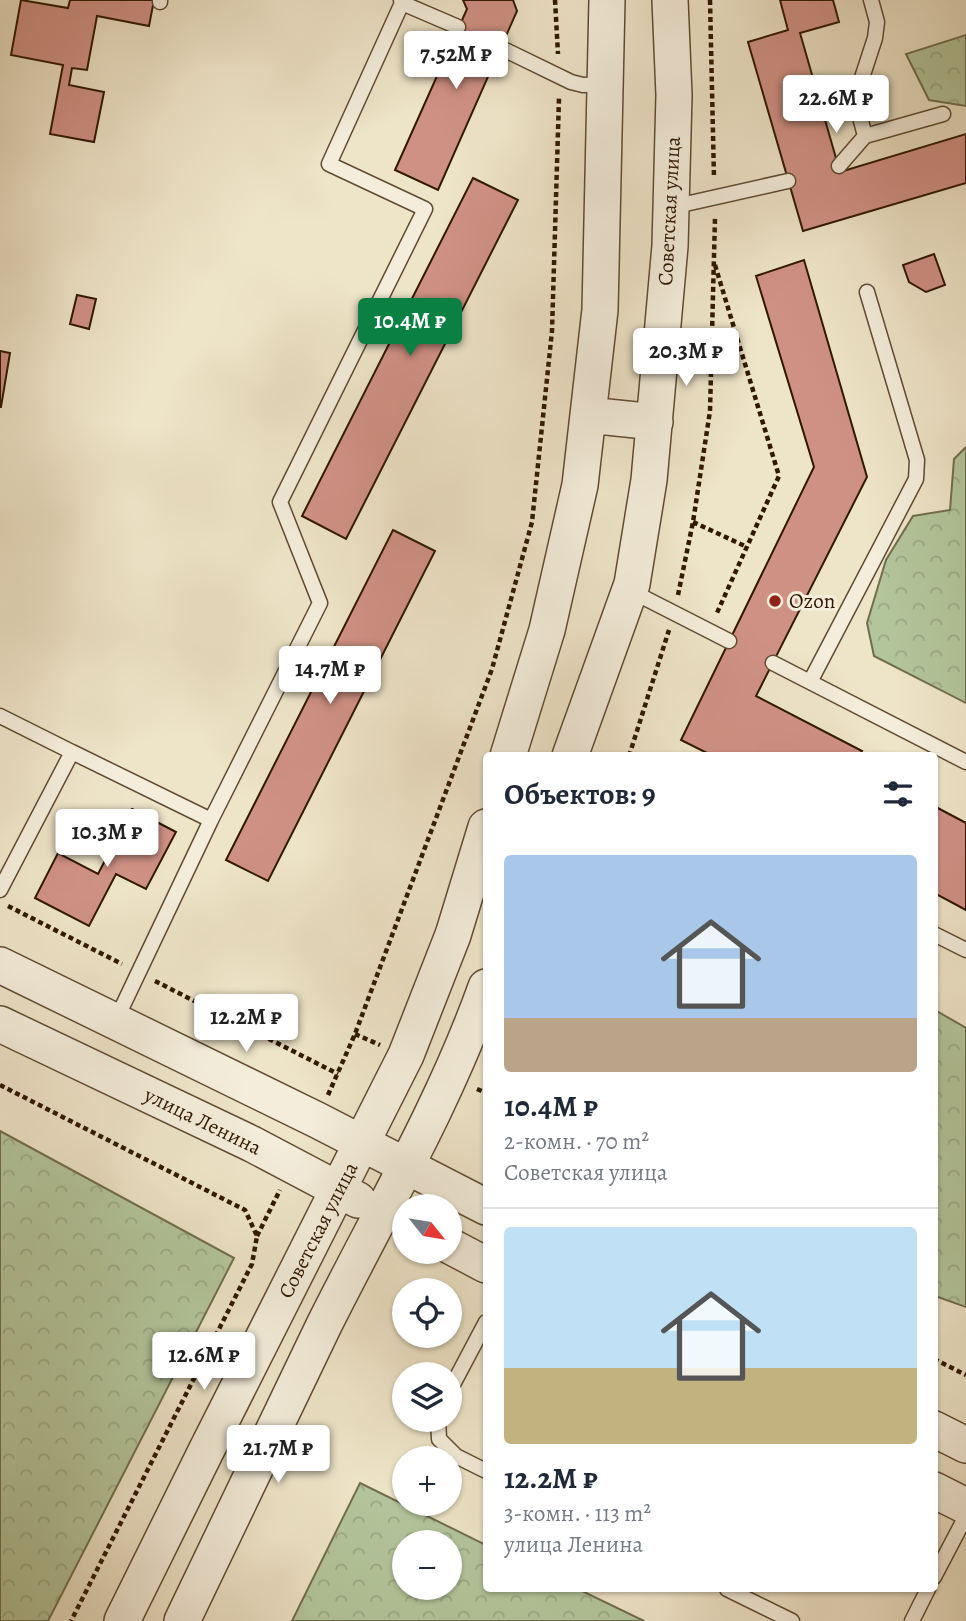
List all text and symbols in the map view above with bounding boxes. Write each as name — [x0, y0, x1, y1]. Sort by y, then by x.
pin: 7.52M ₽ — [391, 32, 521, 91]
text: 7.52M ₽ — [420, 38, 492, 69]
pin: 22.6M ₽ — [771, 76, 901, 135]
text: 22.6M ₽ — [799, 82, 873, 113]
street label: Советская улица — [651, 135, 687, 286]
pin: 10.4M ₽ — [345, 298, 475, 358]
text: 10.4M ₽ — [374, 305, 446, 336]
pin: 20.3M ₽ — [621, 328, 751, 388]
text: 20.3M ₽ — [649, 335, 723, 366]
place label: Ozon — [789, 587, 835, 615]
marker: Ozon — [767, 593, 783, 609]
pin: 14.7M ₽ — [265, 646, 395, 706]
text: 14.7M ₽ — [295, 653, 365, 684]
text: Объектов: 9 — [504, 774, 656, 814]
icon: filters — [879, 775, 917, 813]
pin: 10.3M ₽ — [42, 810, 172, 869]
text: 10.3M ₽ — [71, 816, 143, 847]
icon: home — [648, 901, 774, 1027]
pin: 12.2M ₽ — [181, 995, 311, 1054]
text: 12.2M ₽ — [210, 1001, 282, 1032]
street label: улица Ленина — [139, 1080, 267, 1162]
text: 10.4M ₽ — [504, 1086, 598, 1126]
text: 2-комн. · 70 m² — [504, 1126, 649, 1157]
street label: Советская улица — [272, 1157, 365, 1303]
text: Советская улица — [504, 1157, 668, 1188]
north arrow — [392, 1194, 462, 1264]
map controls — [392, 1194, 462, 1600]
icon: home — [648, 1273, 774, 1399]
button: locate — [392, 1278, 462, 1348]
pin: 12.6M ₽ — [139, 1332, 269, 1392]
text: 12.6M ₽ — [168, 1339, 240, 1370]
button: layers — [392, 1362, 462, 1432]
pin: 21.7M ₽ — [213, 1426, 343, 1485]
text: 21.7M ₽ — [243, 1432, 313, 1463]
button: + — [392, 1446, 462, 1516]
text: 12.2M ₽ — [504, 1458, 598, 1498]
text: 3-комн. · 113 m² — [504, 1498, 651, 1529]
text: улица Ленина — [504, 1529, 643, 1560]
button: − — [392, 1530, 462, 1600]

